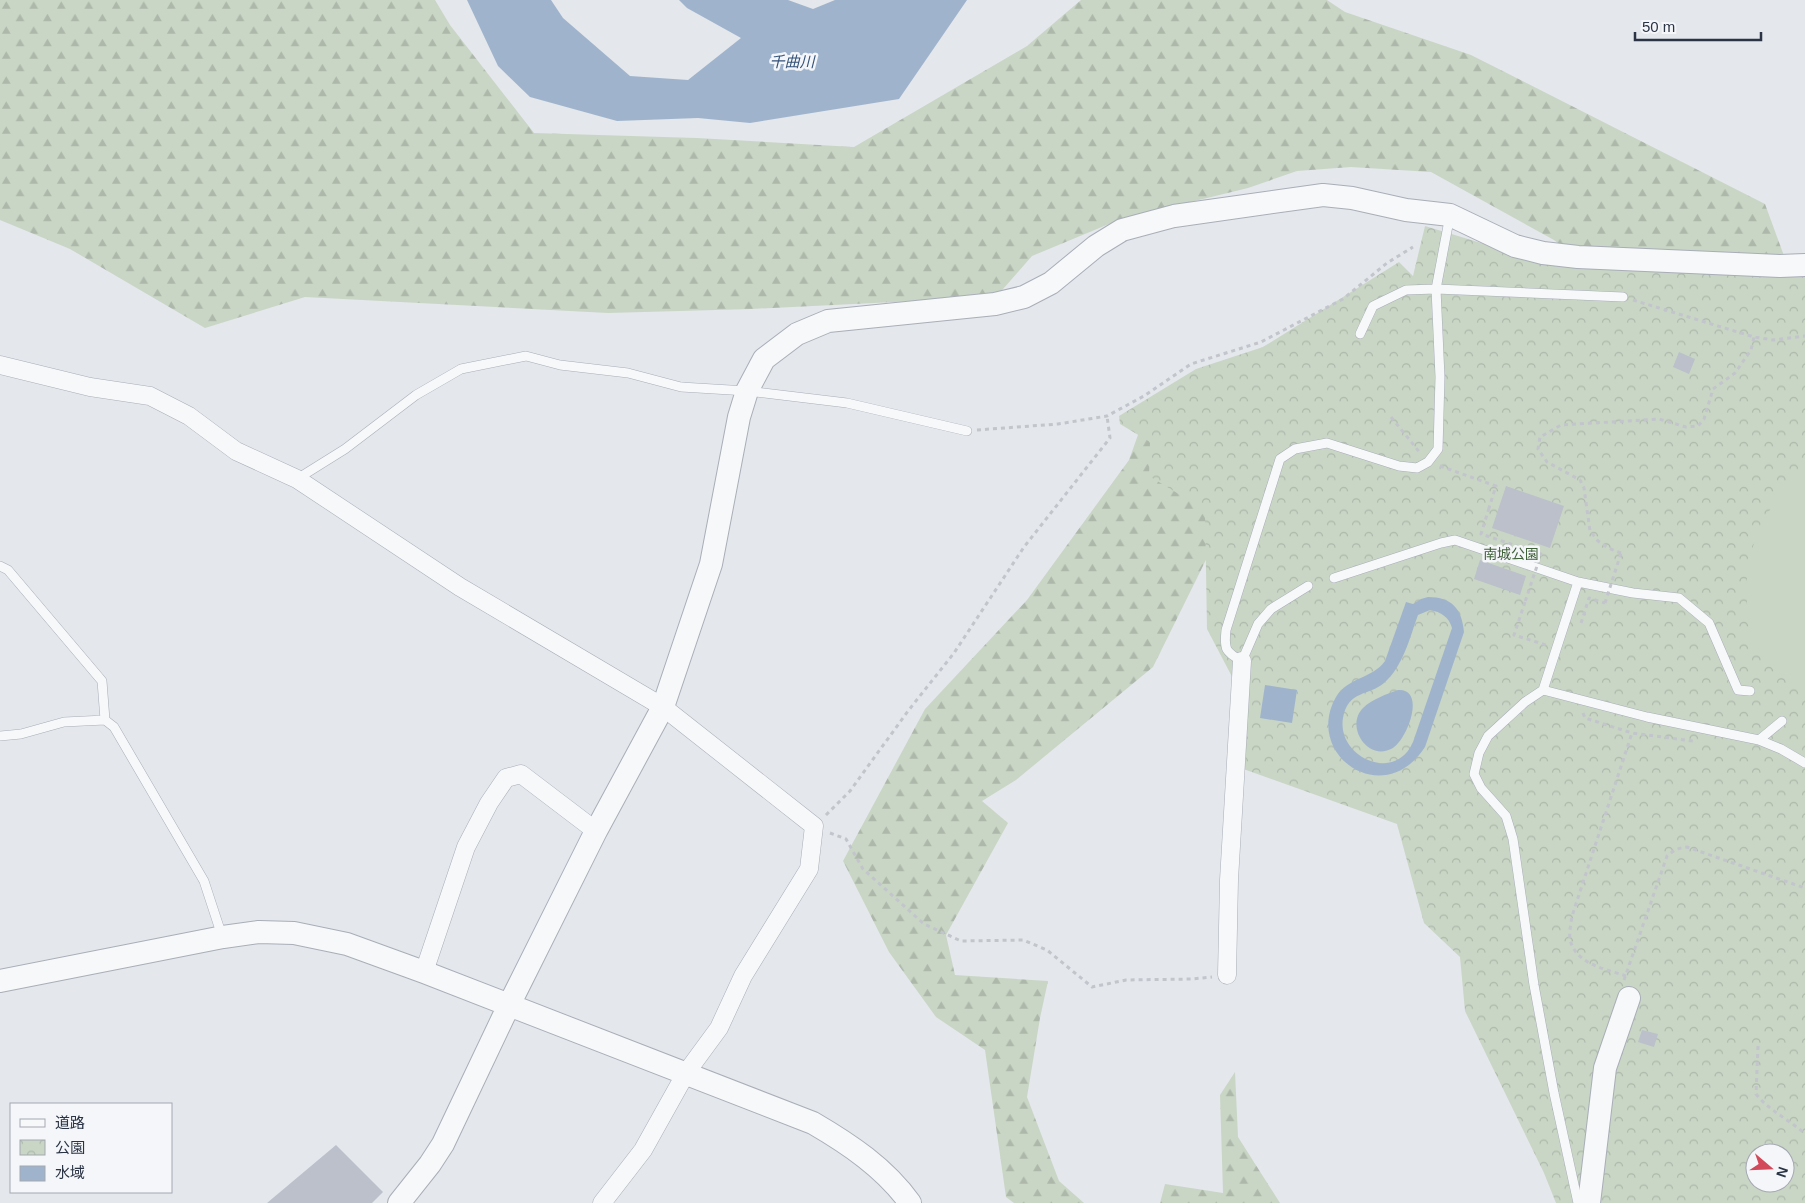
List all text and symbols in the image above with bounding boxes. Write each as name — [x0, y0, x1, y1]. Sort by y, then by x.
scale bar — [1635, 10, 1761, 42]
text: 50 m — [1642, 18, 1675, 35]
water label: 千曲川 — [769, 53, 816, 70]
park label: 南城公園 — [1483, 546, 1539, 562]
legend — [10, 1103, 172, 1193]
text: 道路 — [55, 1114, 85, 1131]
text: 公園 — [55, 1139, 85, 1156]
north arrow — [1745, 1143, 1795, 1193]
text: 水域 — [55, 1164, 85, 1181]
text: N — [1773, 1165, 1792, 1180]

